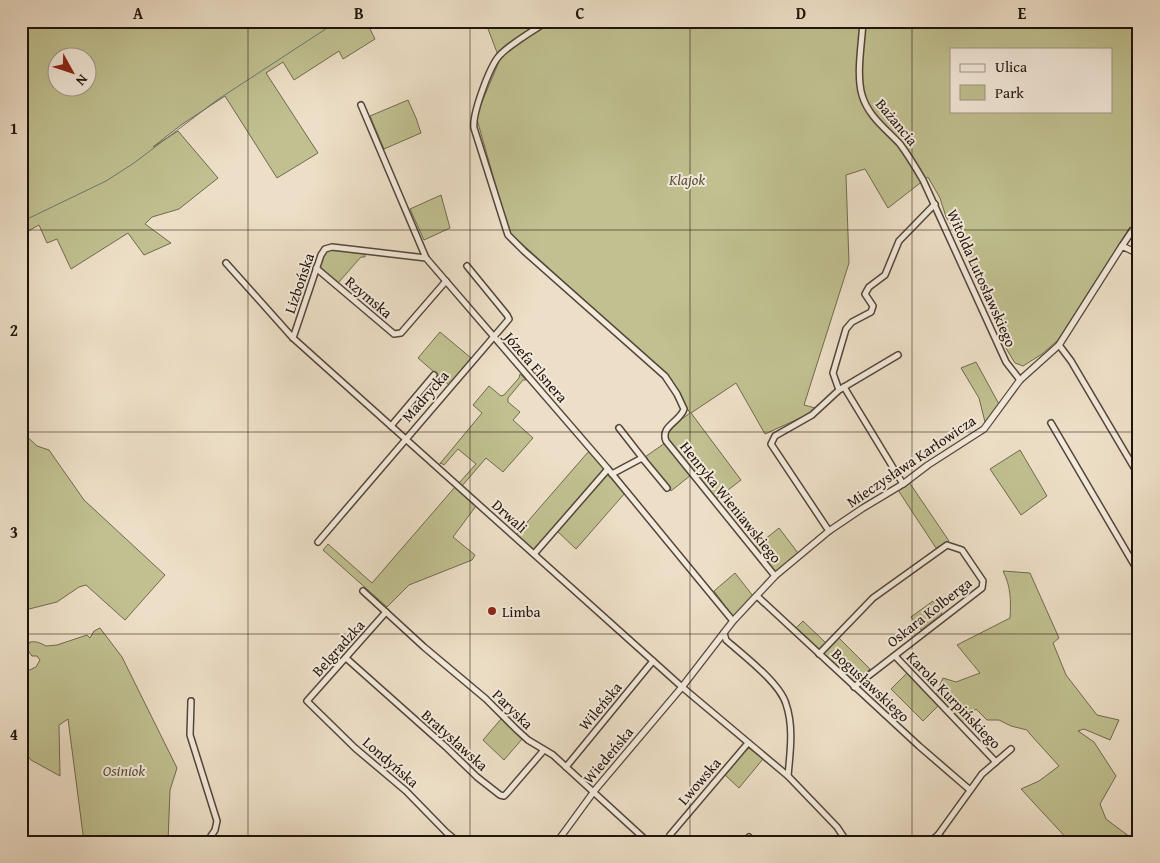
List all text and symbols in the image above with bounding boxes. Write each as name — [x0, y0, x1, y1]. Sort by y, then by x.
text: A — [133, 1, 144, 25]
text: B — [354, 1, 364, 25]
text: C — [575, 1, 585, 25]
text: D — [796, 1, 806, 25]
text: E — [1018, 1, 1027, 25]
north arrow — [48, 48, 98, 98]
legend — [950, 48, 1112, 112]
text: Ulica — [995, 56, 1027, 77]
text: N — [71, 70, 93, 91]
text: Park — [995, 82, 1024, 103]
street label: Bażancia — [871, 94, 923, 150]
text: 1 — [10, 116, 18, 140]
park label: Klajok — [668, 169, 705, 190]
street label: Witolda Lutosławskiego — [942, 206, 1022, 351]
street label: Lizbońska — [279, 250, 319, 316]
street label: Rzymska — [341, 271, 397, 323]
text: 2 — [10, 318, 18, 342]
street label: Józefa Elsnera — [498, 326, 573, 407]
street label: Madrycka — [397, 366, 453, 426]
street label: Mieczysława Karłowicza — [842, 410, 980, 512]
street label: Henryka Wieniawskiego — [675, 437, 787, 568]
street label: Drwali — [488, 494, 532, 538]
text: 3 — [10, 520, 18, 544]
street label: Oskara Kolberga — [882, 572, 976, 652]
place label: Limba — [502, 601, 541, 622]
marker: Limba — [486, 605, 498, 617]
street label: Belgradzka — [307, 615, 369, 681]
street label: Bogusławskiego — [827, 643, 915, 727]
street label: Karola Kurpińskiego — [902, 647, 1006, 754]
street label: Wileńska — [574, 677, 626, 735]
street label: Paryska — [488, 684, 538, 734]
street label: Bratysławska — [417, 704, 493, 776]
text: 4 — [10, 722, 18, 746]
street label: Wiedeńska — [578, 722, 638, 788]
street label: Londyńska — [358, 732, 424, 792]
street label: Lwowska — [673, 753, 725, 809]
park label: Osiniok — [103, 760, 145, 781]

